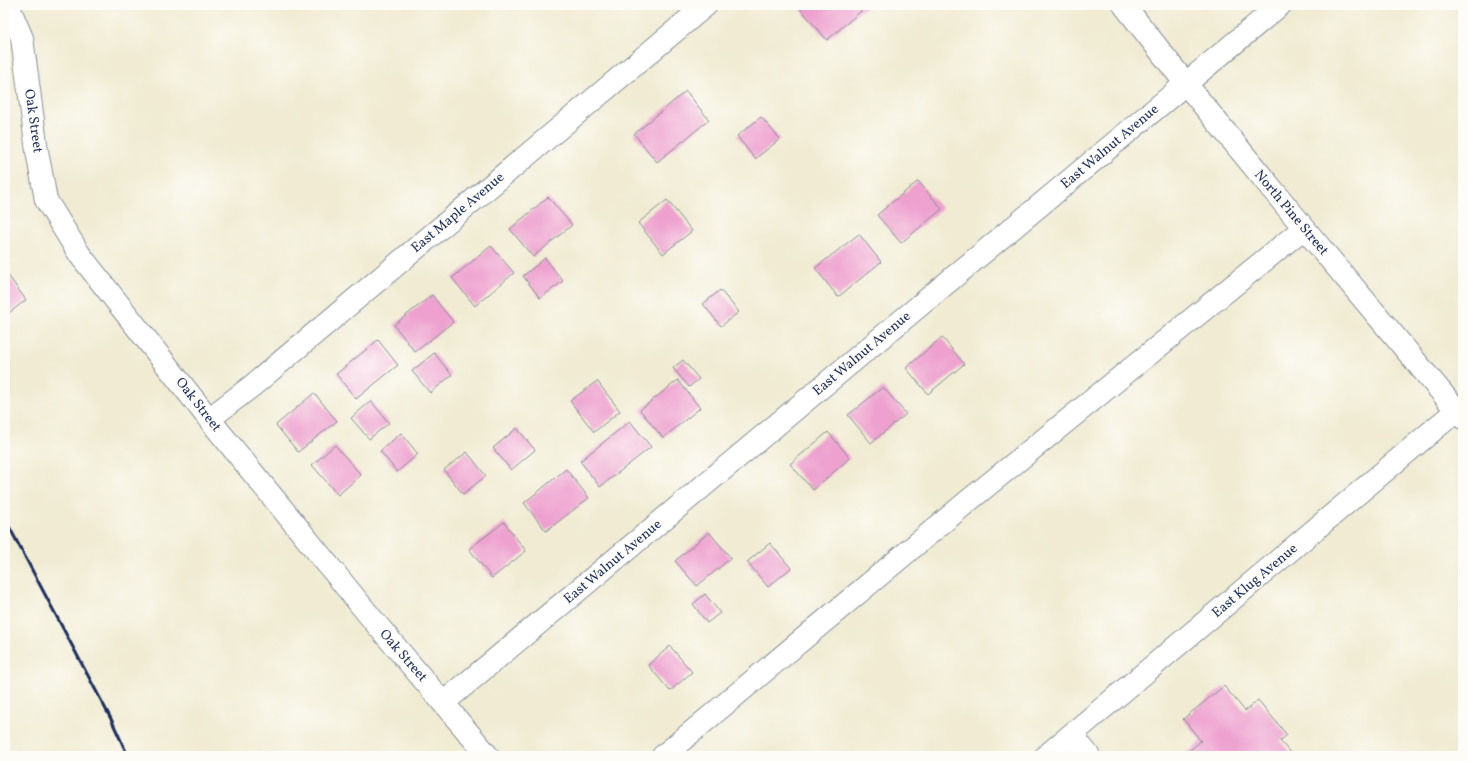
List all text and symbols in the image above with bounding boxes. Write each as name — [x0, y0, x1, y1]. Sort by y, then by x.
street label: Oak Street — [19, 88, 47, 154]
street label: East Walnut Avenue — [1057, 100, 1163, 194]
street label: North Pine Street — [1249, 166, 1333, 260]
street label: East Maple Avenue — [407, 168, 509, 258]
street label: East Walnut Avenue — [809, 307, 915, 401]
street label: Oak Street — [171, 374, 225, 436]
street label: East Walnut Avenue — [560, 515, 666, 609]
street label: East Klug Avenue — [1208, 539, 1302, 622]
street label: Oak Street — [375, 625, 431, 687]

